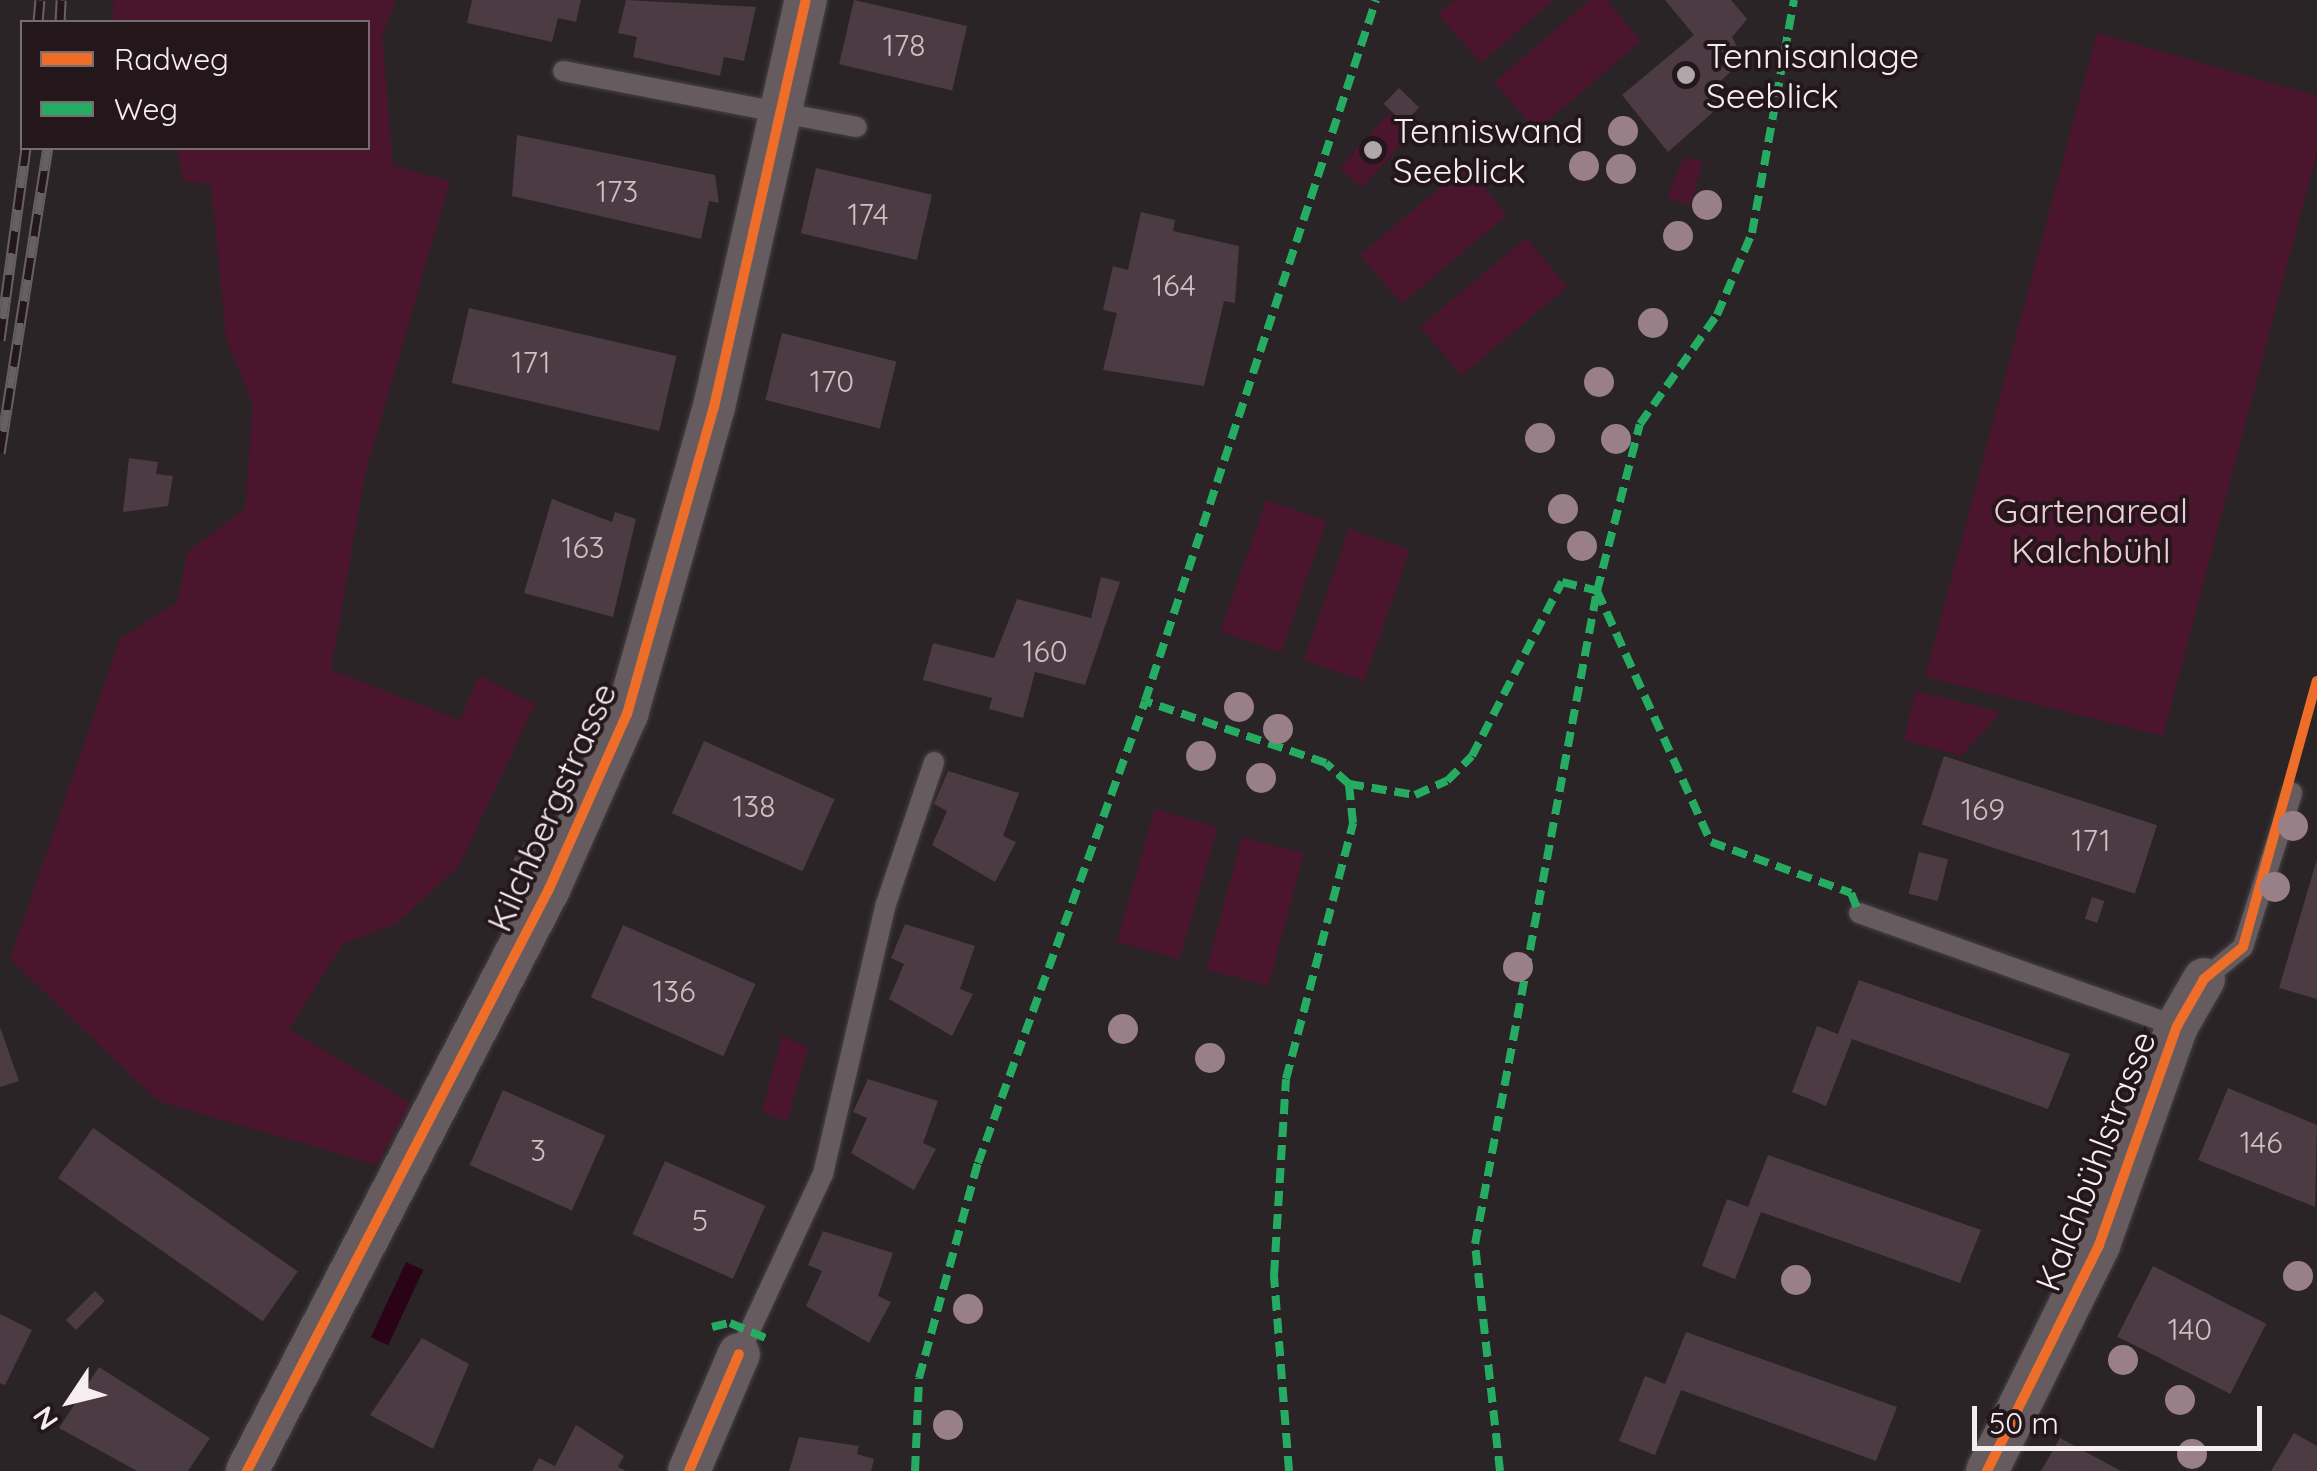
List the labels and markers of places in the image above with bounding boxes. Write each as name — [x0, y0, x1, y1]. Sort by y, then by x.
place label: Tennisanlage Seeblick — [1706, 34, 1919, 116]
marker: Tennisanlage Seeblick — [1675, 64, 1697, 86]
place label: Tenniswand Seeblick — [1393, 109, 1583, 191]
marker: Tenniswand Seeblick — [1362, 139, 1384, 161]

